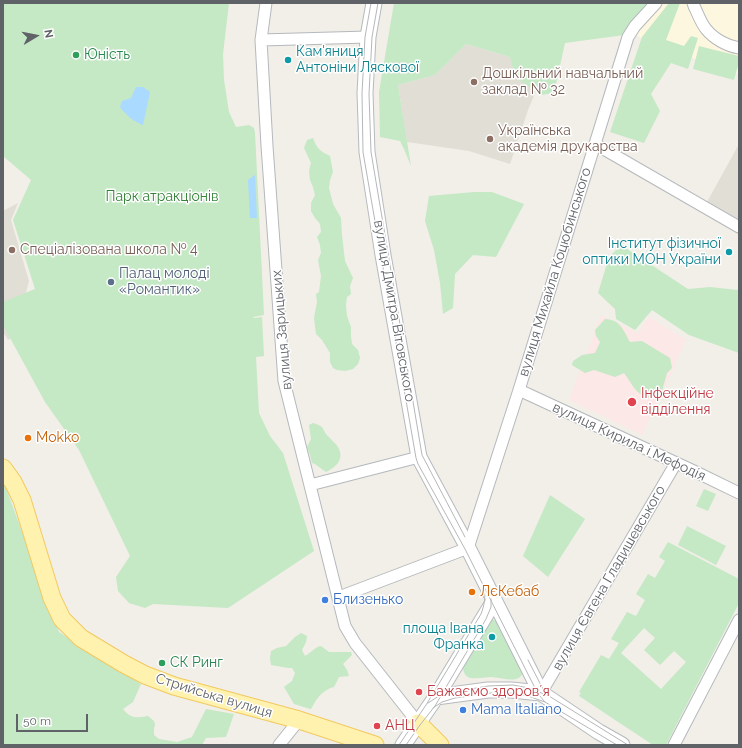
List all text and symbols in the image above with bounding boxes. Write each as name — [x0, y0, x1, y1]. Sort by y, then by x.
north arrow — [16, 16, 56, 56]
text: N — [41, 29, 55, 39]
place label: Кам'яниця Антоніни Ляскової — [296, 44, 419, 76]
place label: Юність — [84, 47, 130, 63]
marker: Юність — [71, 50, 81, 60]
marker: Кам'яниця Антоніни Ляскової — [283, 55, 293, 65]
place label: Дошкільний навчальний заклад № 32 — [482, 66, 643, 98]
marker: Дошкільний навчальний заклад № 32 — [469, 77, 479, 87]
place label: Українська академія друкарства — [498, 123, 638, 156]
marker: Українська академія друкарства — [485, 134, 495, 144]
street label: вулиця Михайла Коцюбинського — [515, 166, 595, 378]
park label: Парк атракціонів — [105, 189, 219, 205]
street label: вулиця Дмитра Вітовського — [370, 219, 418, 403]
place label: Інститут фізичної оптики МОН України — [582, 236, 721, 268]
place label: Спеціалізована школа № 4 — [20, 242, 198, 258]
marker: Спеціалізована школа № 4 — [7, 245, 17, 255]
marker: Інститут фізичної оптики МОН України — [724, 247, 734, 257]
place label: Палац молоді «Романтик» — [119, 266, 210, 298]
street label: вулиця Зарицьких — [268, 269, 296, 391]
marker: Палац молоді «Романтик» — [106, 277, 116, 287]
place label: Інфекційне відділення — [641, 386, 714, 418]
marker: Інфекційне відділення — [626, 396, 638, 408]
street label: вулиця Кирила і Мефодія — [550, 399, 708, 485]
place label: Mokko — [36, 430, 79, 446]
marker: Mokko — [23, 433, 33, 443]
street label: вулиця Євгена Гладишевського — [549, 482, 669, 674]
place label: ЛєКебаб — [480, 584, 539, 600]
marker: ЛєКебаб — [467, 587, 477, 597]
place label: Близенько — [333, 592, 403, 608]
marker: Близенько — [320, 595, 330, 605]
place label: площа Івана Франка — [403, 621, 484, 654]
marker: площа Івана Франка — [487, 632, 497, 642]
place label: СК Ринг — [170, 655, 223, 671]
marker: СК Ринг — [157, 658, 167, 668]
street label: Стрийська вулиця — [154, 670, 274, 722]
place label: Бажаємо здоровʼя — [427, 684, 550, 700]
marker: Бажаємо здоровʼя — [414, 687, 424, 697]
place label: Mama Italiano — [471, 702, 562, 718]
marker: Mama Italiano — [458, 705, 468, 715]
scale bar — [18, 706, 90, 732]
text: 50 m — [23, 714, 51, 728]
place label: АНЦ — [385, 718, 415, 734]
marker: АНЦ — [372, 721, 382, 731]

